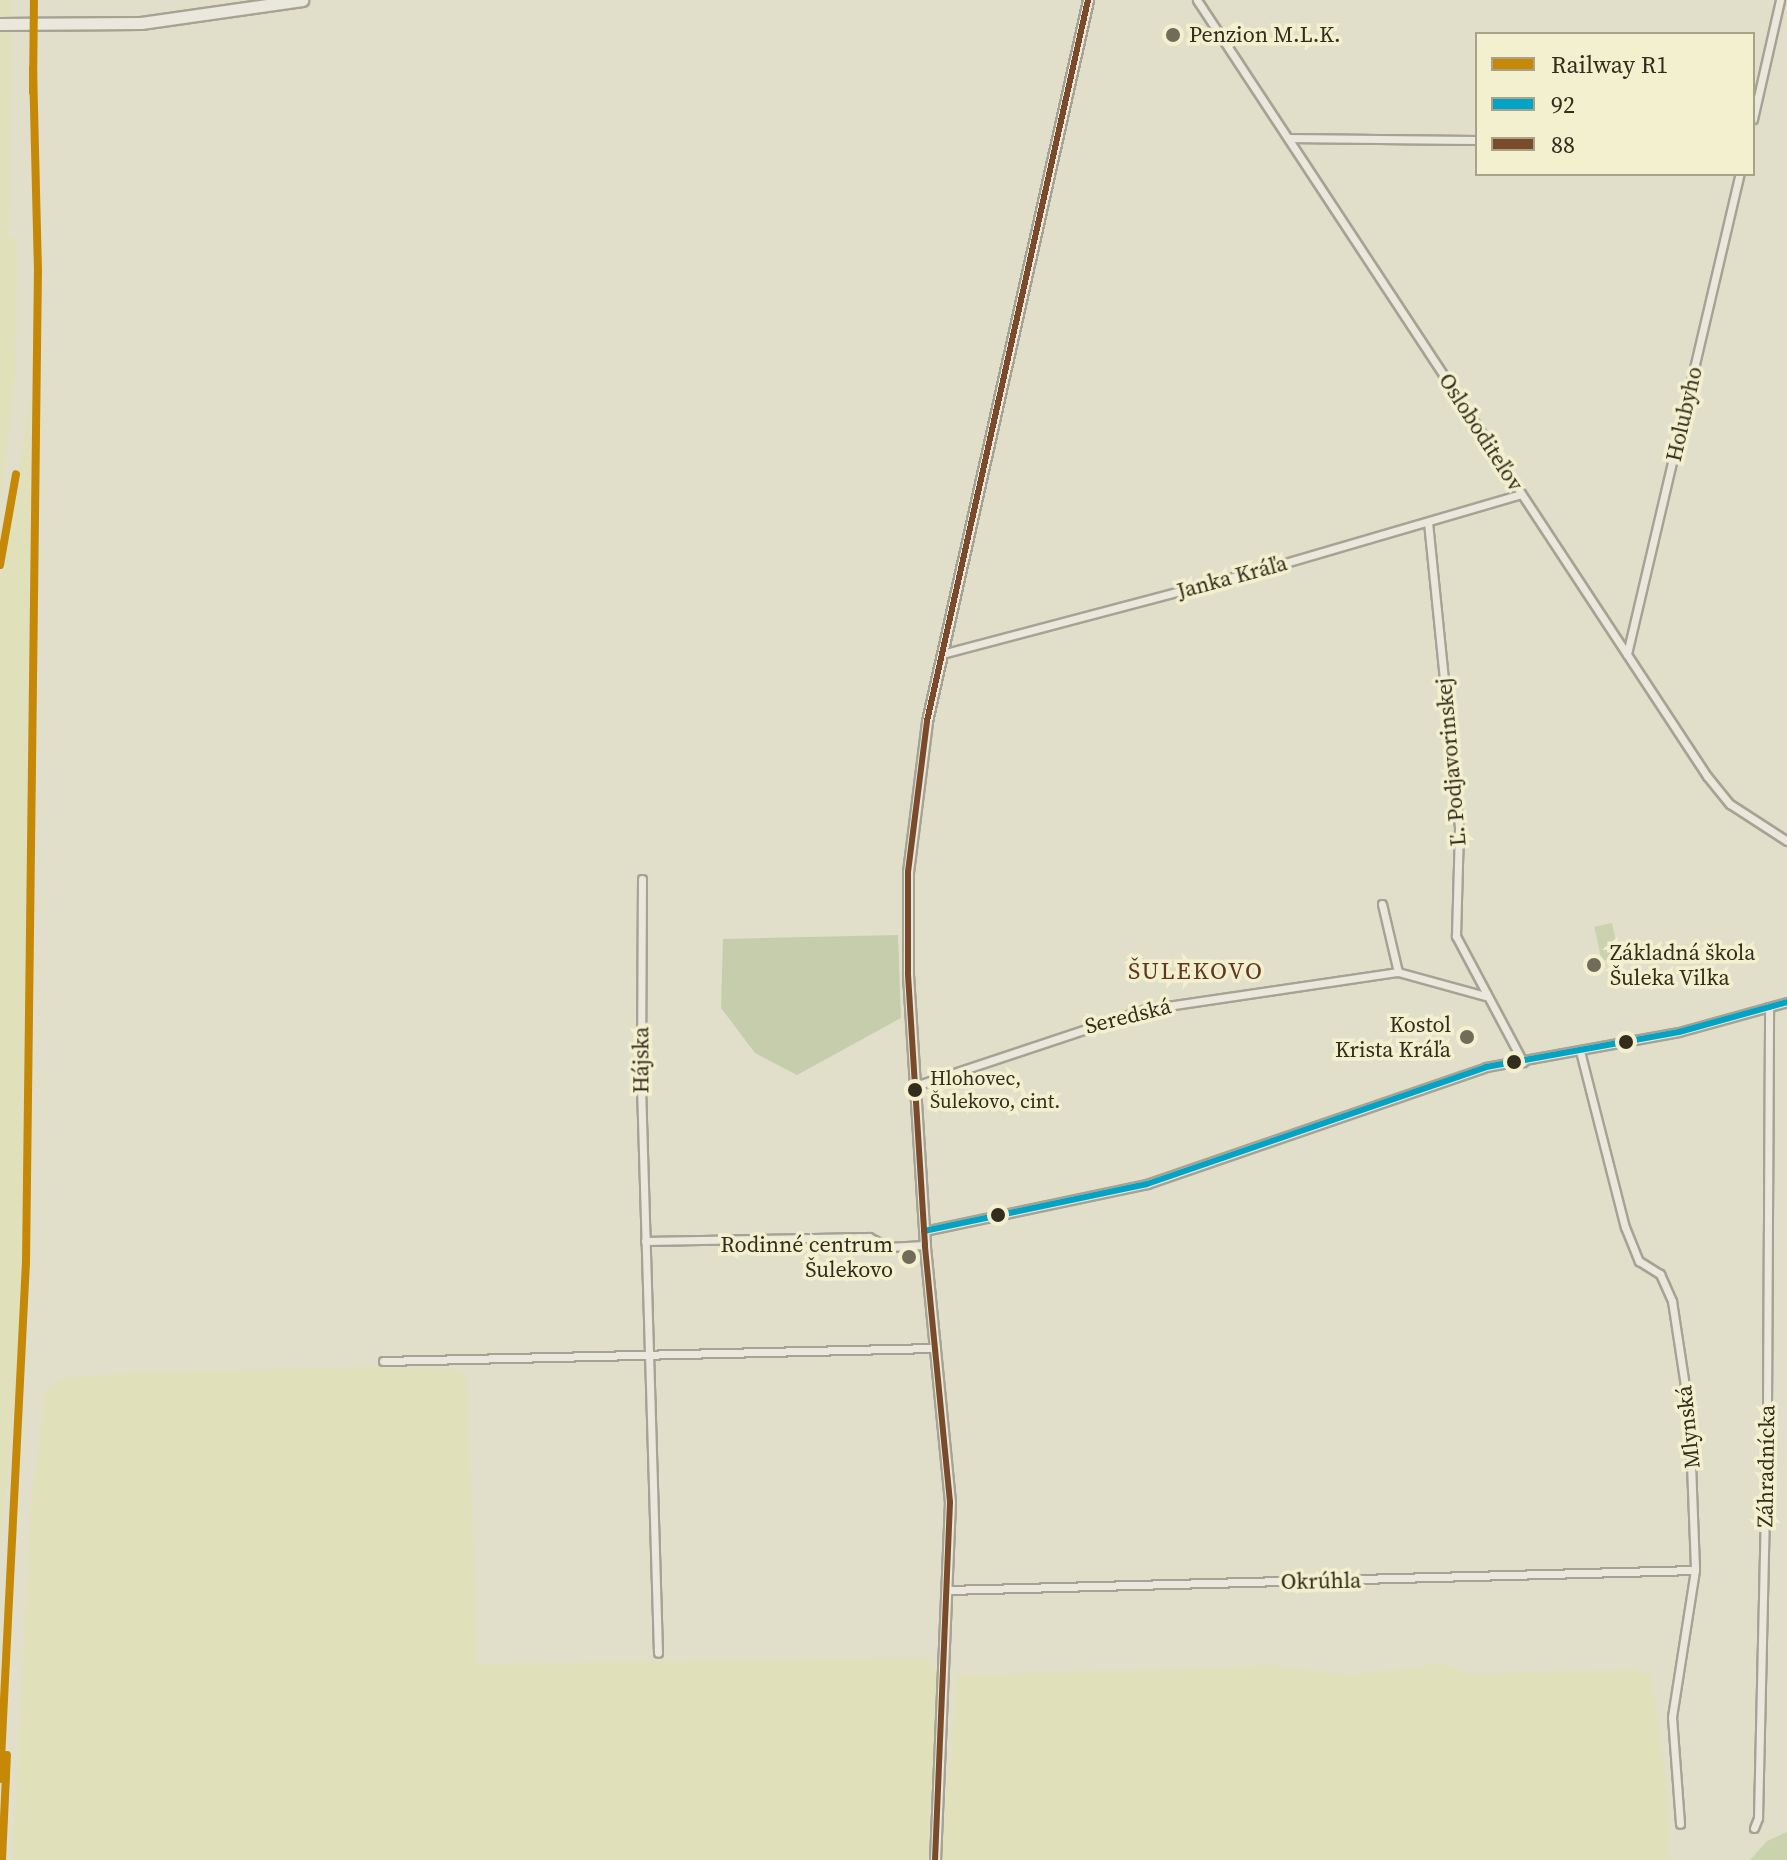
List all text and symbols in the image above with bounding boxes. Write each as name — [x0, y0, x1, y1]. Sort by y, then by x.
place label: Penzion M.L.K. — [1189, 22, 1341, 48]
marker: Penzion M.L.K. — [1164, 26, 1182, 44]
legend — [1475, 32, 1755, 176]
text: Railway R1 — [1551, 48, 1668, 81]
text: 92 — [1551, 88, 1575, 121]
text: 88 — [1551, 128, 1575, 161]
street label: Holubyho — [1660, 364, 1708, 464]
street label: Osloboditeľov — [1433, 368, 1529, 496]
street label: Janka Kráľa — [1174, 550, 1290, 604]
street label: Ľ. Podjavorinskej — [1430, 677, 1472, 847]
place label: Základná škola Šuleka Vilka — [1610, 939, 1755, 990]
marker: Základná škola Šuleka Vilka — [1585, 956, 1603, 974]
district label: ŠULEKOVO — [1128, 957, 1264, 985]
street label: Seredská — [1082, 993, 1174, 1039]
place label: Kostol Krista Kráľa — [1335, 1011, 1451, 1062]
street label: Hájska — [628, 1027, 654, 1093]
marker: Kostol Krista Kráľa — [1458, 1028, 1476, 1046]
unlabelled marker — [1618, 1034, 1634, 1050]
unlabelled marker — [1506, 1054, 1522, 1070]
place label: Hlohovec, Šulekovo, cint. — [930, 1066, 1060, 1113]
marker: Hlohovec, Šulekovo, cint. — [907, 1082, 923, 1098]
unlabelled marker — [990, 1207, 1006, 1223]
place label: Rodinné centrum Šulekovo — [720, 1231, 893, 1282]
marker: Rodinné centrum Šulekovo — [900, 1248, 918, 1266]
street label: Mlynská — [1671, 1384, 1705, 1470]
street label: Záhradnícka — [1752, 1404, 1780, 1528]
street label: Okrúhla — [1281, 1567, 1361, 1595]

